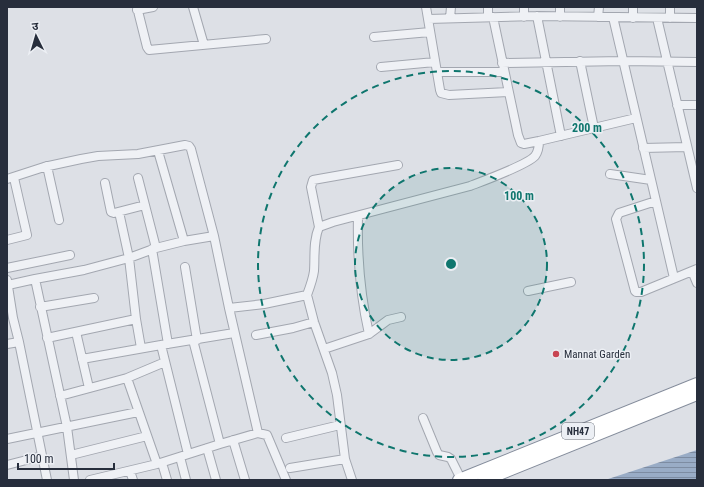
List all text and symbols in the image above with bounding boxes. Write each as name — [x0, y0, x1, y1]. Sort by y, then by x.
north arrow — [16, 16, 56, 56]
text: उ — [31, 20, 40, 33]
text: 200 m — [572, 121, 602, 135]
text: 100 m — [504, 189, 534, 203]
centre of rings — [444, 257, 458, 271]
place label: Mannat Garden — [564, 348, 630, 361]
marker: Mannat Garden — [551, 349, 561, 359]
road number: NH47 — [562, 423, 594, 439]
scale bar — [18, 445, 114, 471]
text: 100 m — [24, 452, 54, 466]

